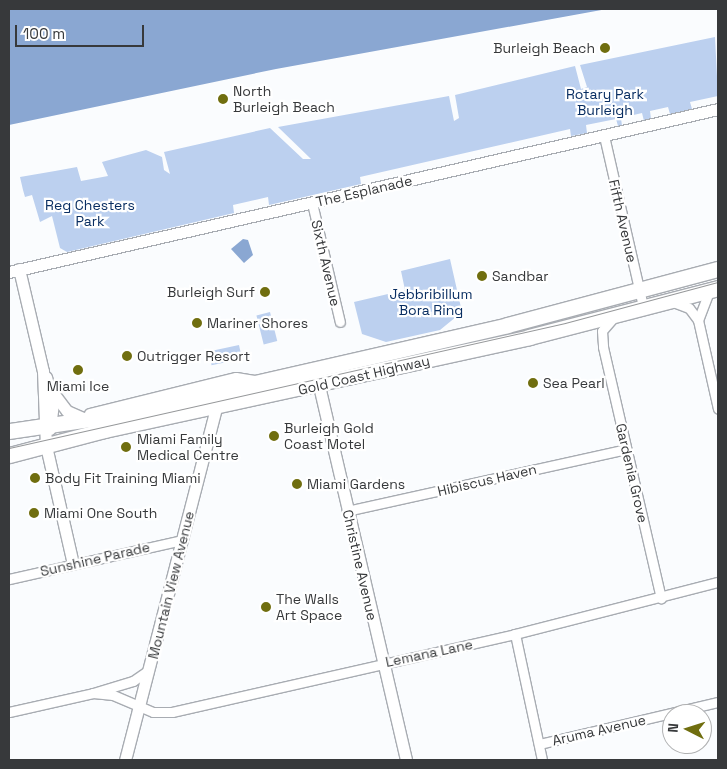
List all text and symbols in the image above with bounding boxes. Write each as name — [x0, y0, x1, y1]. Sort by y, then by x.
scale bar — [18, 15, 146, 47]
text: 100 m — [23, 24, 65, 43]
place label: Burleigh Beach — [493, 40, 595, 56]
marker: Burleigh Beach — [599, 42, 611, 54]
place label: North Burleigh Beach — [233, 83, 335, 115]
park label: Rotary Park Burleigh — [566, 86, 644, 118]
marker: North Burleigh Beach — [217, 93, 229, 105]
street label: The Esplanade — [314, 172, 414, 210]
street label: Fifth Avenue — [605, 178, 641, 264]
park label: Reg Chesters Park — [45, 197, 135, 230]
street label: Sixth Avenue — [308, 218, 344, 308]
place label: Sandbar — [492, 268, 549, 284]
marker: Sandbar — [476, 270, 488, 282]
place label: Burleigh Surf — [167, 284, 255, 300]
marker: Burleigh Surf — [259, 286, 271, 298]
park label: Jebbribillum Bora Ring — [390, 286, 472, 318]
place label: Mariner Shores — [207, 315, 308, 331]
marker: Mariner Shores — [191, 317, 203, 329]
place label: Outrigger Resort — [137, 348, 250, 364]
marker: Outrigger Resort — [121, 350, 133, 362]
street label: Gold Coast Highway — [297, 352, 431, 398]
marker: Miami Ice — [72, 364, 84, 376]
place label: Sea Pearl — [543, 375, 605, 391]
marker: Sea Pearl — [527, 377, 539, 389]
place label: Miami Ice — [47, 378, 109, 394]
place label: Burleigh Gold Coast Motel — [284, 420, 374, 452]
street label: Gardenia Grove — [612, 422, 652, 524]
marker: Burleigh Gold Coast Motel — [268, 430, 280, 442]
place label: Miami Family Medical Centre — [137, 431, 239, 464]
marker: Miami Family Medical Centre — [119, 440, 133, 454]
street label: Hibiscus Haven — [436, 460, 538, 500]
place label: Body Fit Training Miami — [45, 470, 201, 486]
marker: Body Fit Training Miami — [29, 472, 41, 484]
place label: Miami Gardens — [307, 476, 405, 492]
marker: Miami Gardens — [291, 478, 303, 490]
place label: Miami One South — [44, 505, 157, 521]
marker: Miami One South — [28, 507, 40, 519]
street label: Christine Avenue — [339, 508, 381, 622]
street label: Mountain View Avenue — [144, 509, 198, 661]
street label: Sunshine Parade — [38, 538, 152, 580]
place label: The Walls Art Space — [276, 591, 342, 624]
marker: The Walls Art Space — [260, 601, 272, 613]
street label: Lemana Lane — [384, 636, 474, 670]
north arrow — [662, 704, 712, 754]
street label: Aruma Avenue — [550, 711, 648, 749]
text: N — [664, 722, 682, 733]

